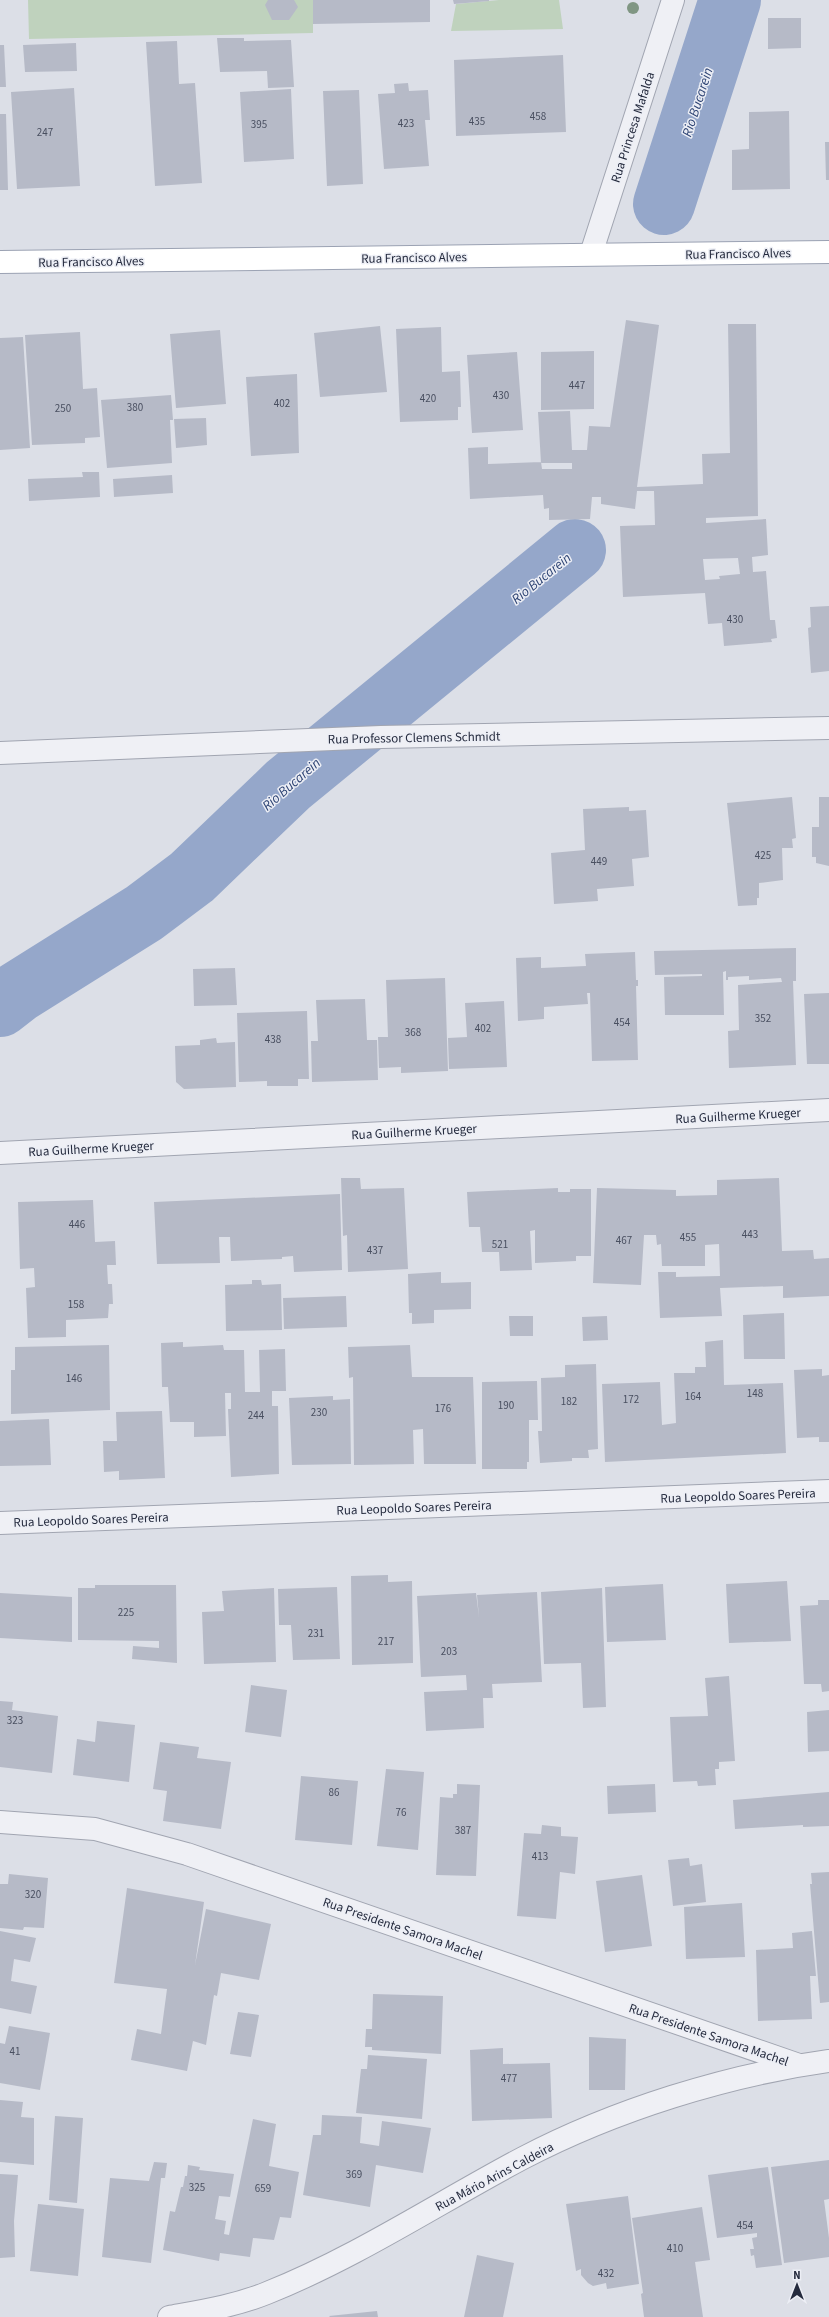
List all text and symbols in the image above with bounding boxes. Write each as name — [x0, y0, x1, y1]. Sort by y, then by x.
water label: Rio Bucarein — [677, 65, 719, 140]
street label: Rua Princesa Mafalda — [607, 70, 659, 185]
house number: 458 — [530, 109, 547, 124]
house number: 435 — [469, 114, 485, 129]
house number: 423 — [398, 116, 414, 131]
house number: 395 — [251, 117, 267, 132]
house number: 247 — [37, 125, 53, 140]
street label: Rua Francisco Alves — [685, 244, 792, 264]
street label: Rua Francisco Alves — [361, 248, 468, 268]
street label: Rua Francisco Alves — [38, 252, 145, 272]
house number: 447 — [569, 378, 585, 393]
house number: 430 — [493, 388, 509, 403]
house number: 420 — [420, 391, 436, 406]
house number: 402 — [274, 396, 290, 411]
house number: 380 — [127, 400, 143, 415]
house number: 250 — [55, 401, 71, 416]
water label: Rio Bucarein — [507, 548, 576, 609]
house number: 430 — [727, 612, 743, 627]
street label: Rua Professor Clemens Schmidt — [328, 727, 501, 749]
water label: Rio Bucarein — [258, 754, 325, 816]
house number: 425 — [755, 848, 771, 863]
house number: 449 — [591, 854, 607, 869]
house number: 352 — [755, 1011, 771, 1026]
house number: 454 — [614, 1015, 631, 1030]
house number: 402 — [475, 1021, 491, 1036]
house number: 368 — [405, 1025, 422, 1040]
house number: 438 — [265, 1032, 282, 1047]
street label: Rua Guilherme Krueger — [675, 1104, 802, 1128]
street label: Rua Guilherme Krueger — [351, 1120, 478, 1144]
street label: Rua Guilherme Krueger — [28, 1137, 155, 1161]
house number: 446 — [69, 1217, 86, 1232]
house number: 443 — [742, 1227, 758, 1242]
house number: 455 — [680, 1230, 696, 1245]
house number: 467 — [616, 1233, 632, 1248]
house number: 521 — [492, 1237, 508, 1252]
house number: 437 — [367, 1243, 383, 1258]
house number: 158 — [68, 1297, 85, 1312]
house number: 146 — [66, 1371, 83, 1386]
house number: 148 — [747, 1386, 764, 1401]
house number: 164 — [685, 1389, 702, 1404]
house number: 172 — [623, 1392, 639, 1407]
house number: 182 — [561, 1394, 577, 1409]
house number: 190 — [498, 1398, 514, 1413]
house number: 176 — [435, 1401, 452, 1416]
house number: 230 — [311, 1405, 327, 1420]
house number: 244 — [248, 1408, 265, 1423]
street label: Rua Leopoldo Soares Pereira — [660, 1484, 816, 1508]
street label: Rua Leopoldo Soares Pereira — [336, 1496, 492, 1520]
street label: Rua Leopoldo Soares Pereira — [13, 1508, 169, 1532]
house number: 225 — [118, 1605, 134, 1620]
house number: 231 — [308, 1626, 324, 1641]
house number: 217 — [378, 1634, 394, 1649]
house number: 203 — [441, 1644, 457, 1659]
house number: 323 — [7, 1713, 23, 1728]
house number: 86 — [329, 1785, 340, 1800]
house number: 76 — [396, 1805, 407, 1820]
house number: 387 — [455, 1823, 471, 1838]
house number: 413 — [532, 1849, 548, 1864]
house number: 320 — [25, 1887, 41, 1902]
street label: Rua Presidente Samora Machel — [320, 1893, 485, 1965]
street label: Rua Presidente Samora Machel — [626, 1999, 791, 2071]
house number: 41 — [10, 2044, 20, 2059]
house number: 477 — [501, 2071, 517, 2086]
street label: Rua Mário Arins Caldeira — [432, 2138, 557, 2216]
house number: 369 — [346, 2167, 362, 2182]
house number: 325 — [189, 2180, 205, 2195]
house number: 659 — [255, 2181, 271, 2196]
house number: 454 — [737, 2218, 754, 2233]
house number: 410 — [667, 2241, 683, 2256]
north arrow — [777, 2265, 817, 2305]
house number: 432 — [598, 2266, 614, 2281]
text: N — [793, 2268, 801, 2283]

